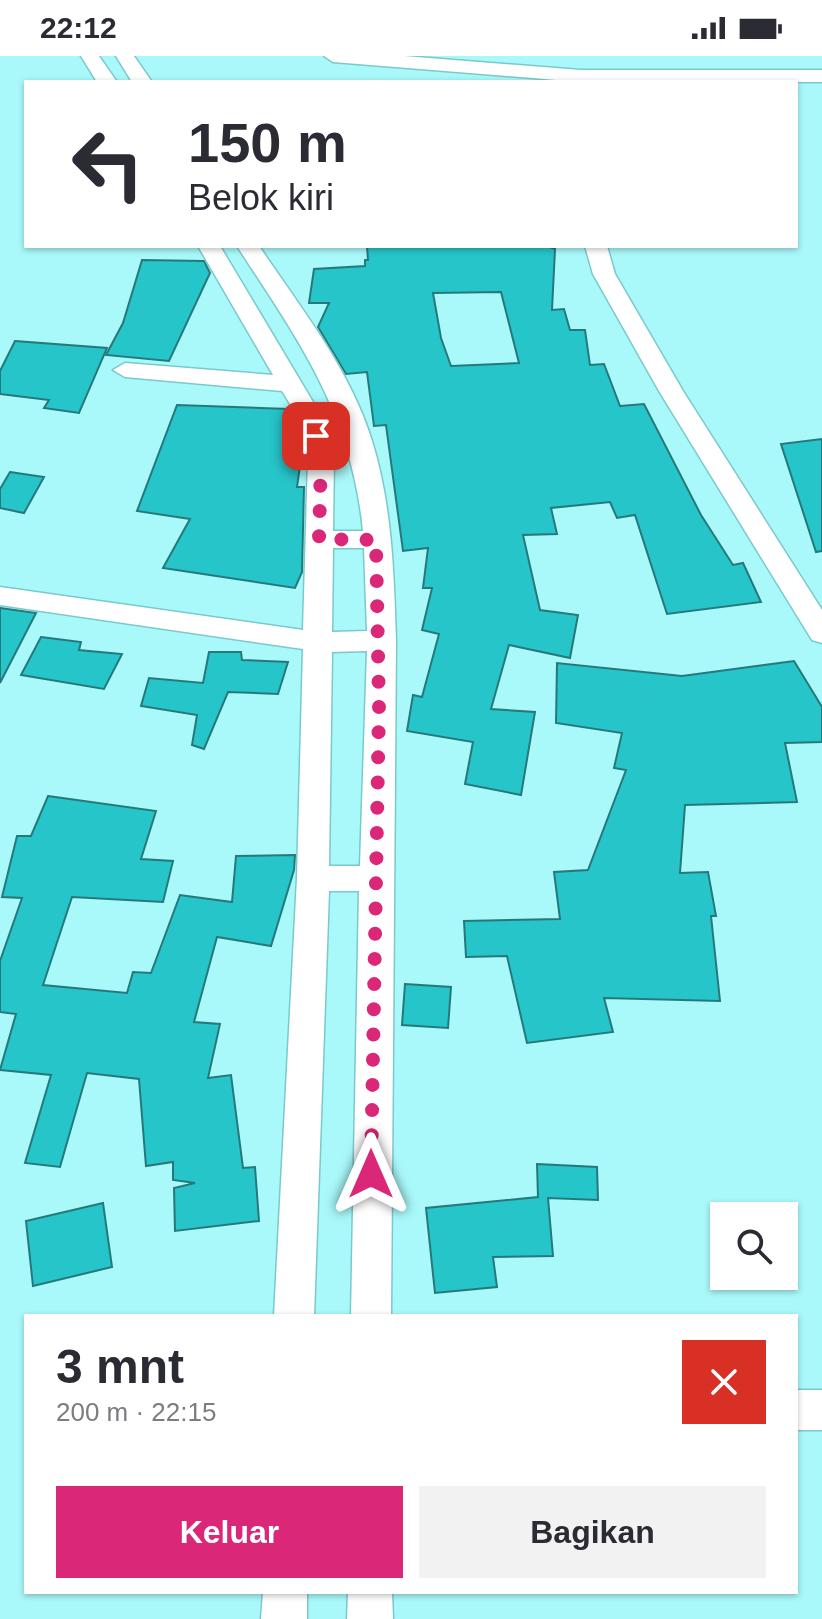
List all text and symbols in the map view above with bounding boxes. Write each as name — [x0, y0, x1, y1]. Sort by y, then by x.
text: 22:12 — [40, 11, 117, 44]
text: 150 m — [188, 111, 347, 174]
icon: left — [56, 112, 160, 216]
text: Belok kiri — [188, 177, 334, 218]
pin — [282, 402, 350, 470]
icon: arrive — [294, 414, 338, 458]
position arrow — [329, 1132, 413, 1216]
map controls — [710, 1202, 798, 1290]
button: search — [710, 1202, 798, 1290]
text: 3 mnt — [56, 1340, 184, 1393]
button: close — [682, 1340, 766, 1424]
text: 200 m · 22:15 — [56, 1397, 216, 1427]
button: Keluar — [56, 1486, 403, 1578]
button: Bagikan — [419, 1486, 766, 1578]

